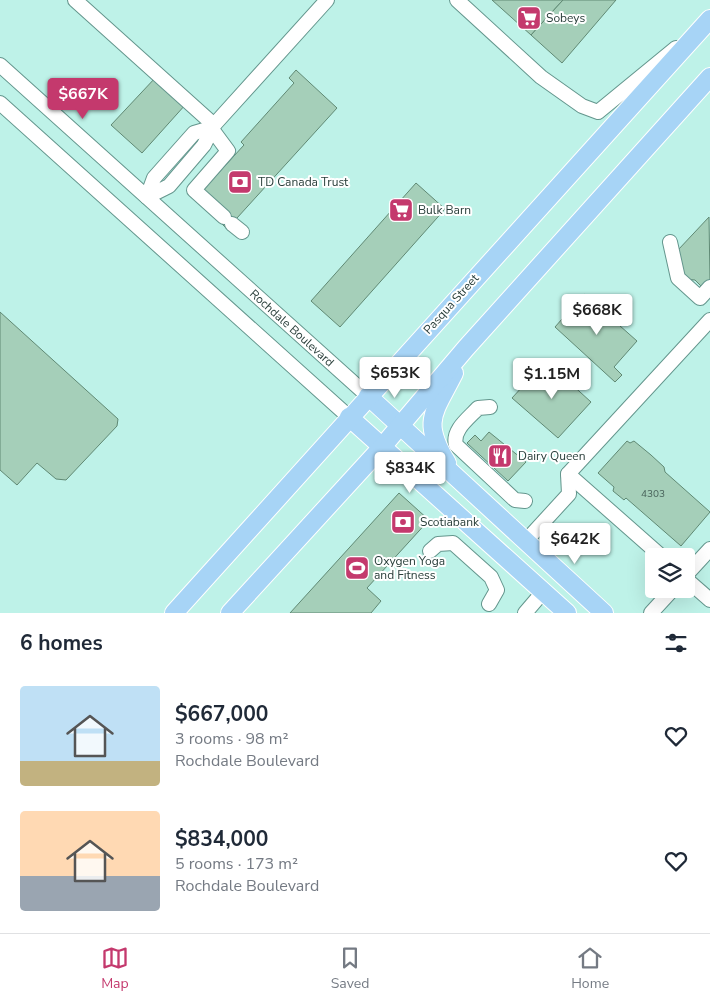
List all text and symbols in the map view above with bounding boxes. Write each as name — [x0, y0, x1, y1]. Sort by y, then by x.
supermarket icon: Sobeys — [516, 5, 542, 31]
place label: Sobeys — [546, 10, 585, 26]
pin: $667K — [48, 78, 118, 120]
text: $667K — [58, 83, 108, 105]
bank icon: TD Canada Trust — [227, 169, 253, 195]
place label: TD Canada Trust — [258, 174, 349, 190]
supermarket icon: Bulk Barn — [388, 197, 414, 223]
place label: Bulk Barn — [418, 202, 471, 218]
street label: Pasqua Street — [420, 270, 483, 337]
street label: Rochdale Boulevard — [246, 286, 338, 370]
pin: $668K — [562, 294, 632, 336]
text: $668K — [572, 299, 622, 321]
pin: $653K — [360, 356, 430, 399]
pin: $1.15M — [511, 358, 593, 400]
text: $653K — [370, 362, 420, 384]
text: $1.15M — [524, 363, 580, 385]
restaurant icon: Dairy Queen — [487, 443, 513, 469]
place label: Dairy Queen — [518, 448, 585, 464]
pin: $834K — [375, 452, 445, 494]
text: $834K — [385, 457, 435, 479]
house number: 4303 — [641, 487, 665, 501]
bank icon: Scotiabank — [390, 509, 416, 535]
place label: Scotiabank — [420, 514, 480, 530]
pin: $642K — [540, 522, 610, 565]
text: $642K — [550, 528, 600, 550]
map controls — [645, 548, 695, 598]
button: layers — [645, 548, 695, 598]
place label: Oxygen Yoga and Fitness — [374, 553, 445, 583]
sports icon: Oxygen Yoga and Fitness — [344, 555, 370, 581]
text: 6 homes — [20, 629, 103, 657]
icon: filters — [662, 629, 690, 657]
text: $667,000 — [175, 700, 268, 728]
icon: home — [60, 706, 120, 766]
icon: heart — [662, 722, 690, 750]
text: 3 rooms · 98 m² — [175, 728, 288, 750]
text: Rochdale Boulevard — [175, 750, 319, 772]
text: $834,000 — [175, 825, 268, 853]
icon: home — [60, 831, 120, 891]
icon: heart — [662, 847, 690, 875]
text: 5 rooms · 173 m² — [175, 853, 298, 875]
text: Rochdale Boulevard — [175, 875, 319, 897]
tab: Map — [101, 944, 129, 993]
tab: Saved — [331, 944, 369, 993]
tab: Home — [571, 944, 609, 993]

